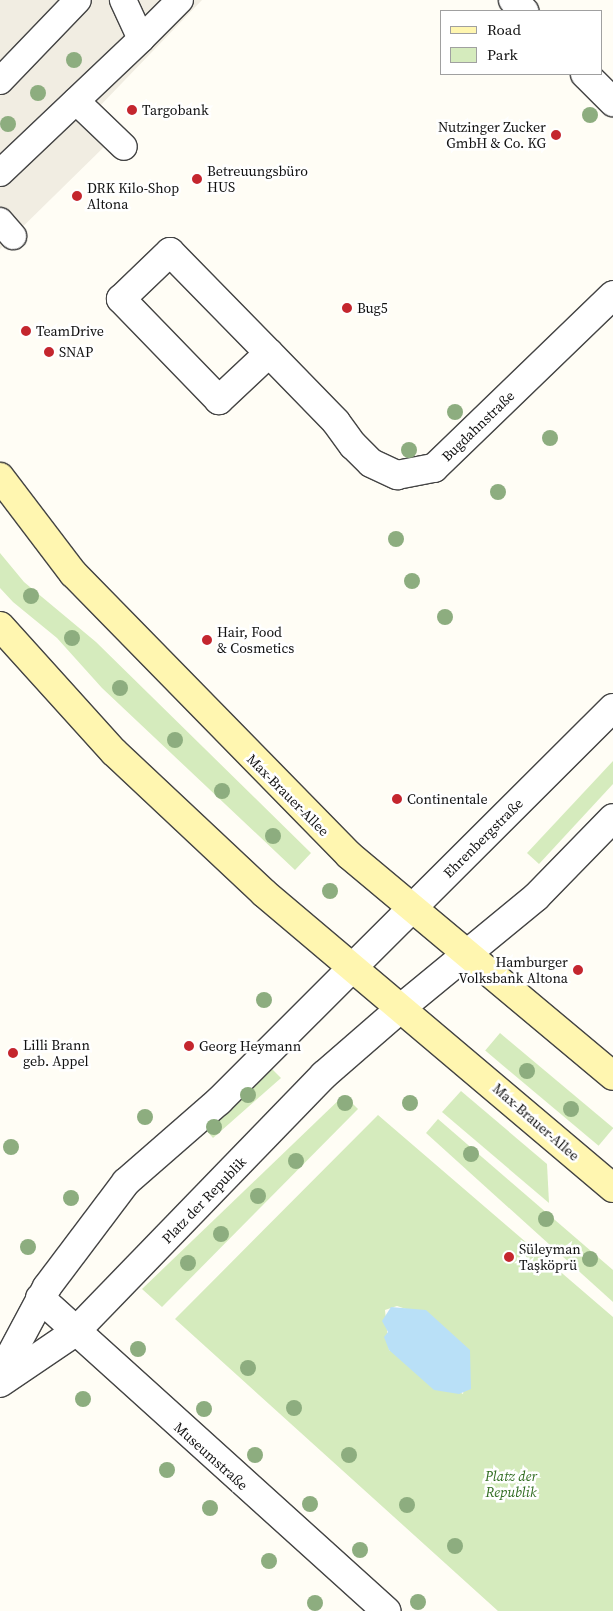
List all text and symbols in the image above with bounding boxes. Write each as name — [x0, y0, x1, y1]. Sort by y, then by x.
legend — [440, 10, 603, 75]
text: Road — [487, 19, 521, 40]
text: Park — [487, 44, 518, 65]
place label: Targobank — [142, 102, 209, 118]
marker: Targobank — [126, 104, 138, 116]
place label: Nutzinger Zucker GmbH & Co. KG — [438, 119, 546, 152]
marker: Nutzinger Zucker GmbH & Co. KG — [550, 129, 562, 141]
place label: Betreuungsbüro HUS — [207, 163, 308, 196]
marker: Betreuungsbüro HUS — [191, 173, 203, 185]
place label: DRK Kilo-Shop Altona — [87, 180, 179, 212]
marker: DRK Kilo-Shop Altona — [71, 190, 83, 202]
place label: Bug5 — [357, 300, 388, 316]
marker: Bug5 — [341, 302, 353, 314]
place label: TeamDrive — [36, 323, 104, 339]
marker: TeamDrive — [20, 325, 32, 337]
place label: SNAP — [59, 344, 93, 360]
marker: SNAP — [43, 346, 55, 358]
street label: Bugdahnstraße — [438, 387, 518, 465]
place label: Hair, Food & Cosmetics — [217, 624, 294, 656]
marker: Hair, Food & Cosmetics — [201, 634, 213, 646]
street label: Max-Brauer-Allee — [243, 750, 333, 840]
place label: Continentale — [407, 791, 488, 807]
marker: Continentale — [391, 793, 403, 805]
street label: Ehrenbergstraße — [440, 795, 526, 881]
place label: Hamburger Volksbank Altona — [459, 954, 568, 986]
marker: Hamburger Volksbank Altona — [572, 964, 584, 976]
place label: Lilli Brann geb. Appel — [23, 1037, 90, 1070]
place label: Georg Heymann — [199, 1038, 301, 1054]
marker: Georg Heymann — [183, 1040, 195, 1052]
marker: Lilli Brann geb. Appel — [7, 1047, 19, 1059]
street label: Max-Brauer-Allee — [489, 1080, 583, 1164]
street label: Platz der Republik — [158, 1153, 250, 1247]
place label: Süleyman Taşköprü — [519, 1241, 581, 1274]
marker: Süleyman Taşköprü — [503, 1251, 515, 1263]
street label: Museumstraße — [171, 1418, 251, 1494]
park label: Platz der Republik — [485, 1468, 537, 1500]

